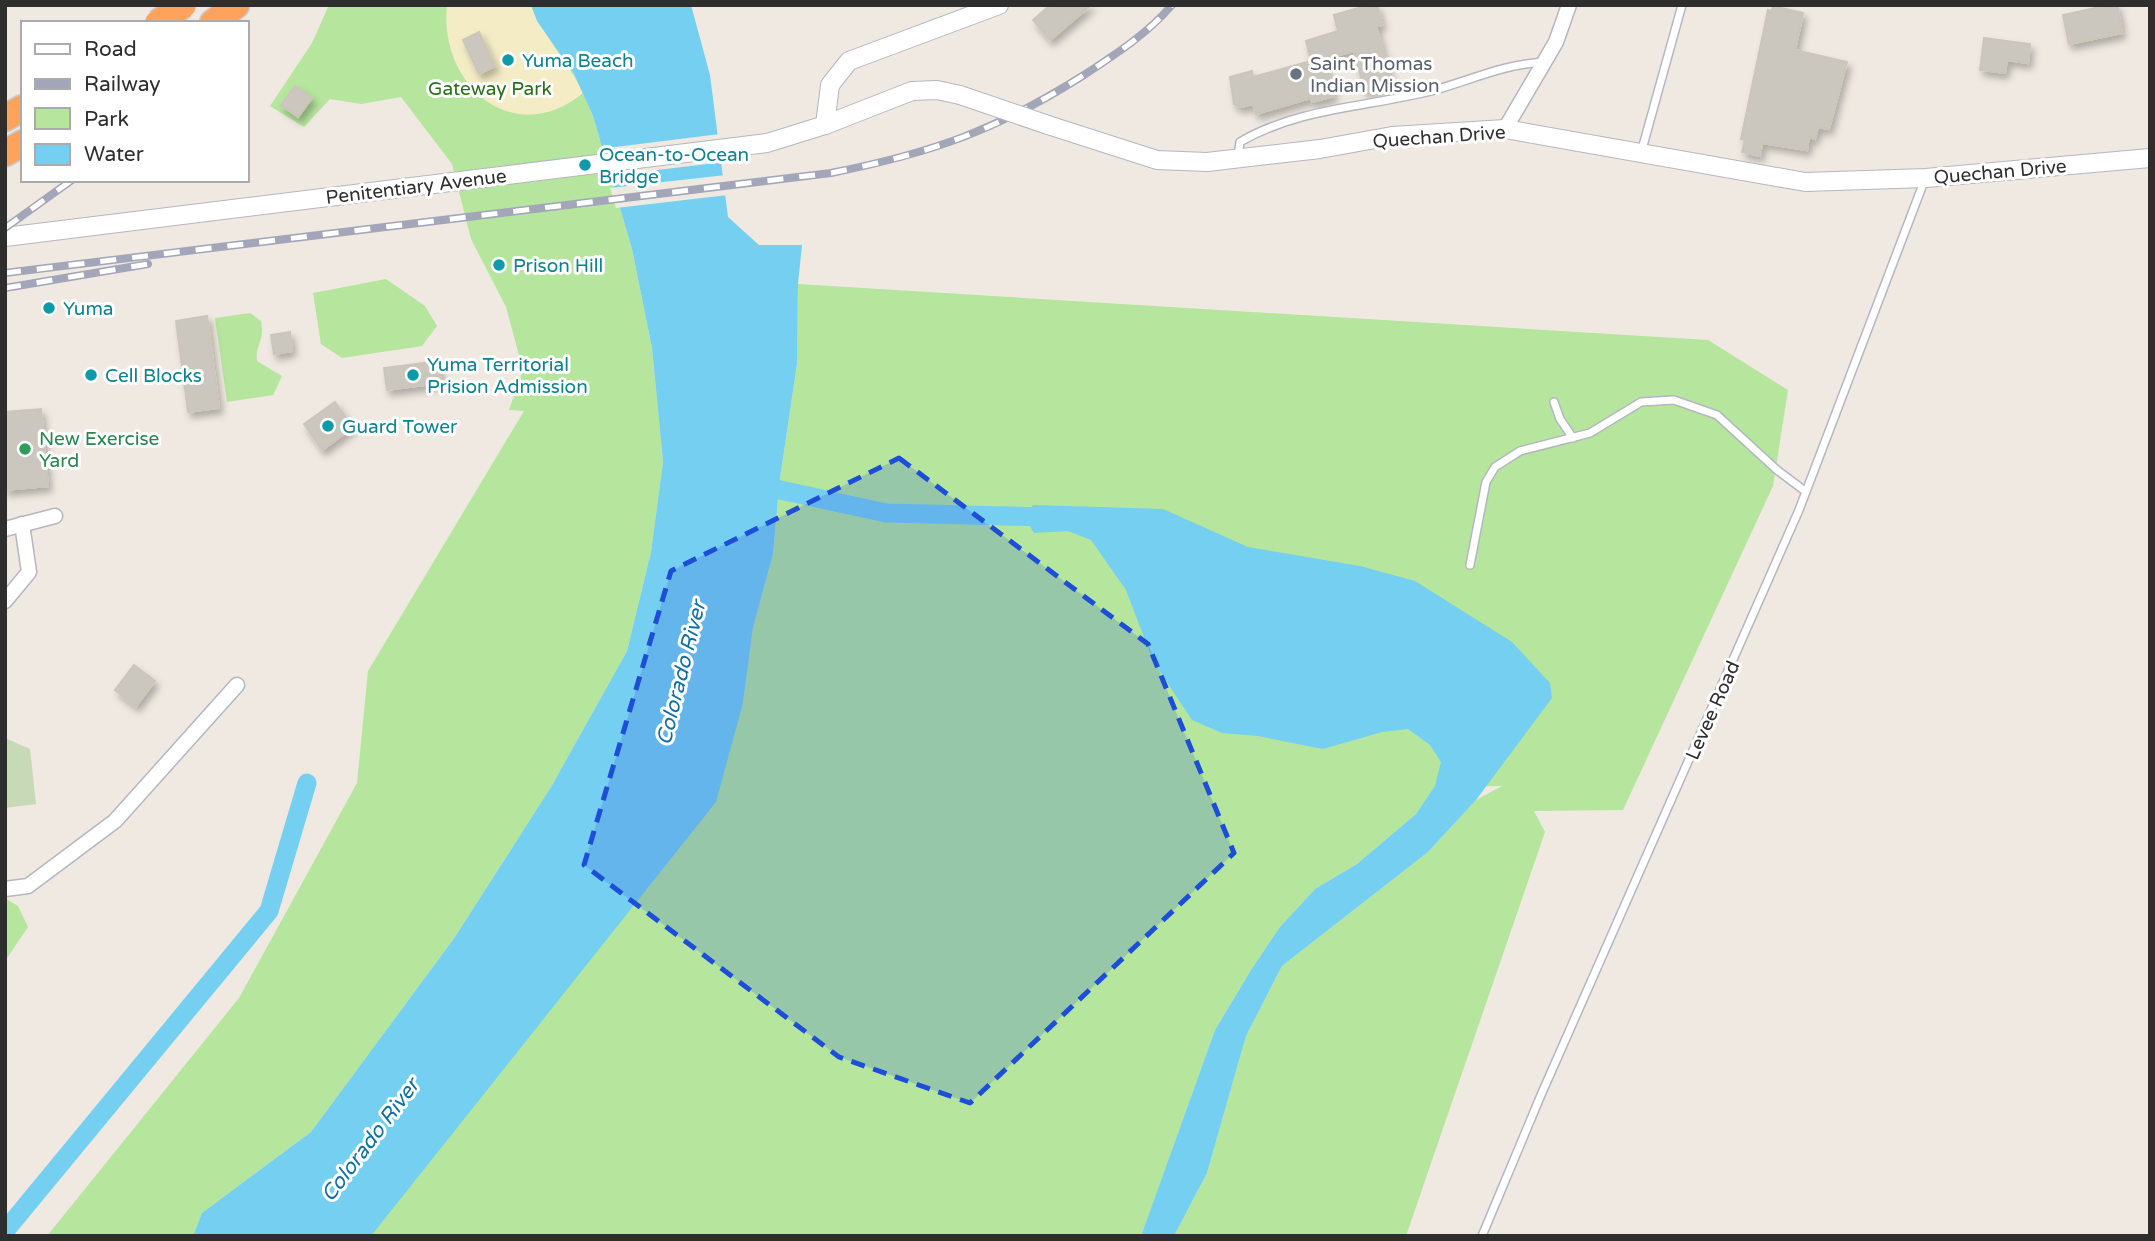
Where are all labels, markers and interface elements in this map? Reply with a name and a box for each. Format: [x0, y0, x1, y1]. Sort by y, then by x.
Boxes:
legend [21, 21, 248, 182]
text: Road [84, 37, 137, 62]
place label: Yuma Beach [522, 50, 634, 72]
marker: Yuma Beach [500, 52, 516, 68]
place label: Saint Thomas Indian Mission [1310, 53, 1440, 97]
marker: Saint Thomas Indian Mission [1288, 66, 1304, 82]
text: Railway [84, 72, 161, 97]
park label: Gateway Park [428, 78, 552, 100]
text: Park [84, 107, 129, 132]
street label: Quechan Drive [1372, 121, 1506, 153]
text: Water [84, 142, 144, 167]
place label: Ocean-to-Ocean Bridge [599, 144, 749, 188]
street label: Quechan Drive [1933, 155, 2067, 189]
marker: Ocean-to-Ocean Bridge [577, 157, 593, 173]
street label: Penitentiary Avenue [325, 165, 508, 209]
place label: Prison Hill [513, 255, 603, 277]
marker: Prison Hill [491, 257, 507, 273]
place label: Yuma [63, 298, 114, 320]
marker: Yuma [41, 300, 57, 316]
place label: Yuma Territorial Prision Admission [427, 354, 588, 398]
place label: Cell Blocks [105, 365, 202, 387]
marker: Cell Blocks [83, 367, 99, 383]
marker: Yuma Territorial Prision Admission [405, 367, 421, 383]
place label: Guard Tower [342, 416, 458, 438]
marker: Guard Tower [320, 418, 336, 434]
place label: New Exercise Yard [39, 428, 159, 472]
marker: New Exercise Yard [17, 441, 33, 457]
water label: Colorado River [652, 596, 712, 748]
street label: Levee Road [1681, 658, 1744, 763]
water label: Colorado River [316, 1072, 427, 1207]

